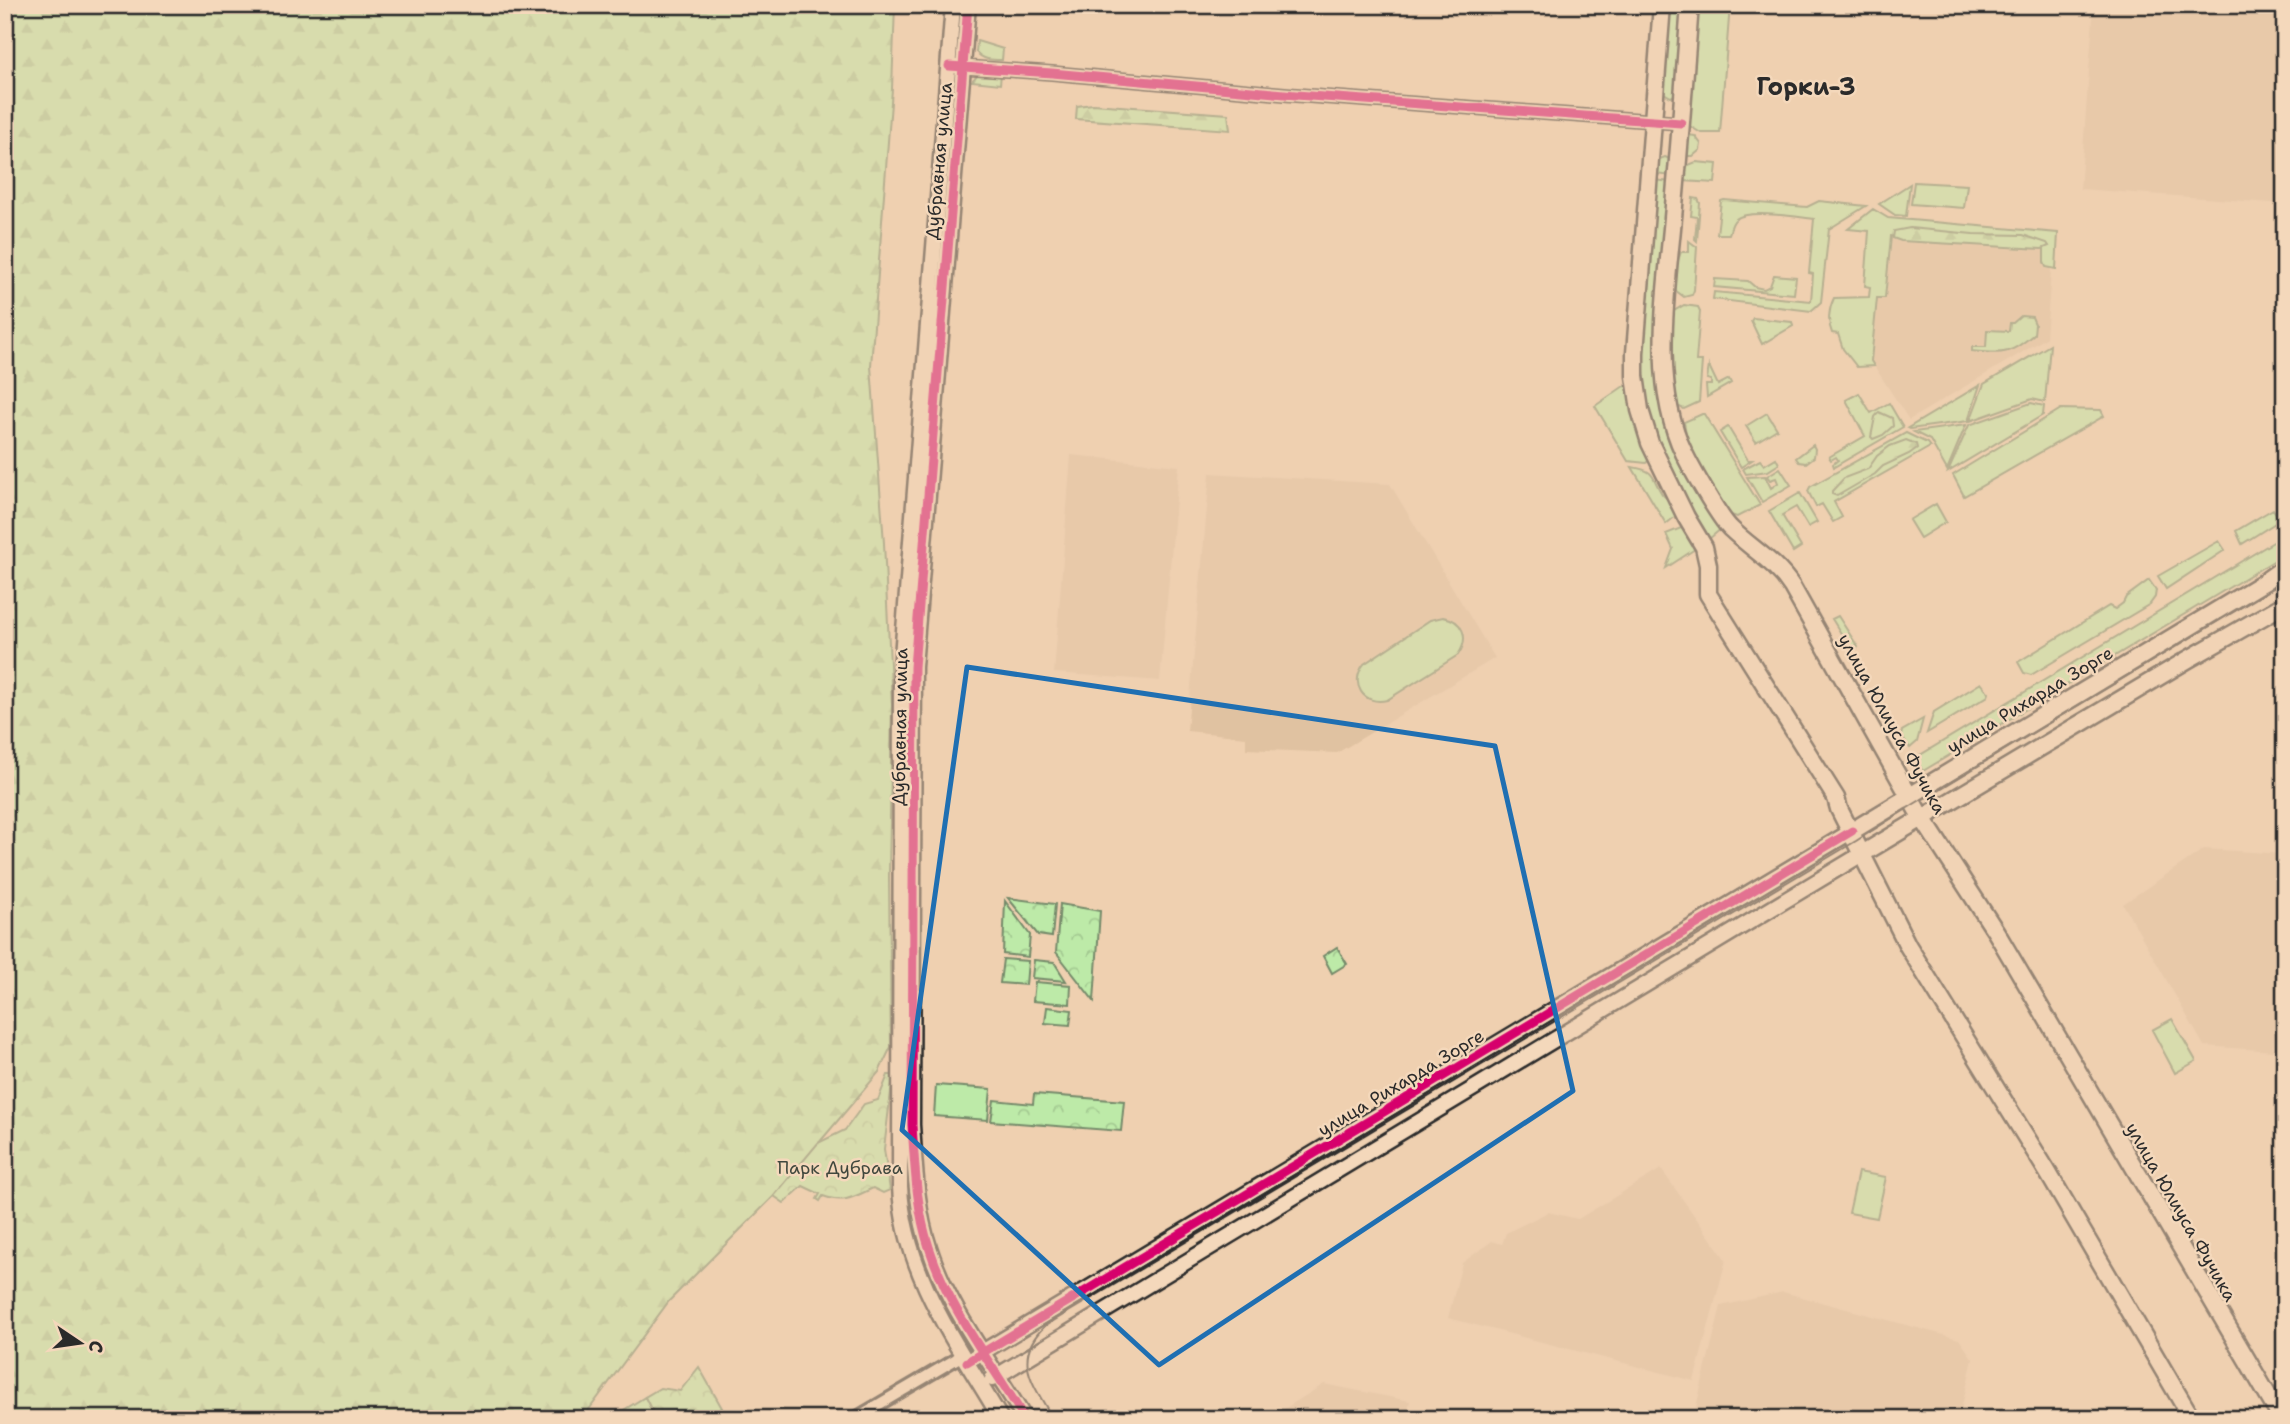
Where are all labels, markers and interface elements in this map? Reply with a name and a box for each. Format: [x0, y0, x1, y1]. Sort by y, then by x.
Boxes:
district label: Горки-3 [1756, 71, 1856, 103]
street label: Дубравная улица [920, 81, 958, 241]
street label: улица Юлиуса Фучика [1832, 629, 1952, 819]
street label: улица Рихарда Зорге [1942, 641, 2118, 759]
street label: Дубравная улица [887, 648, 913, 806]
street label: улица Рихарда Зорге [1313, 1024, 1489, 1142]
street label: улица Юлиуса Фучика [2120, 1118, 2242, 1306]
park label: Парк Дубрава [777, 1156, 903, 1180]
north arrow [46, 1308, 116, 1378]
text: С [83, 1338, 110, 1355]

